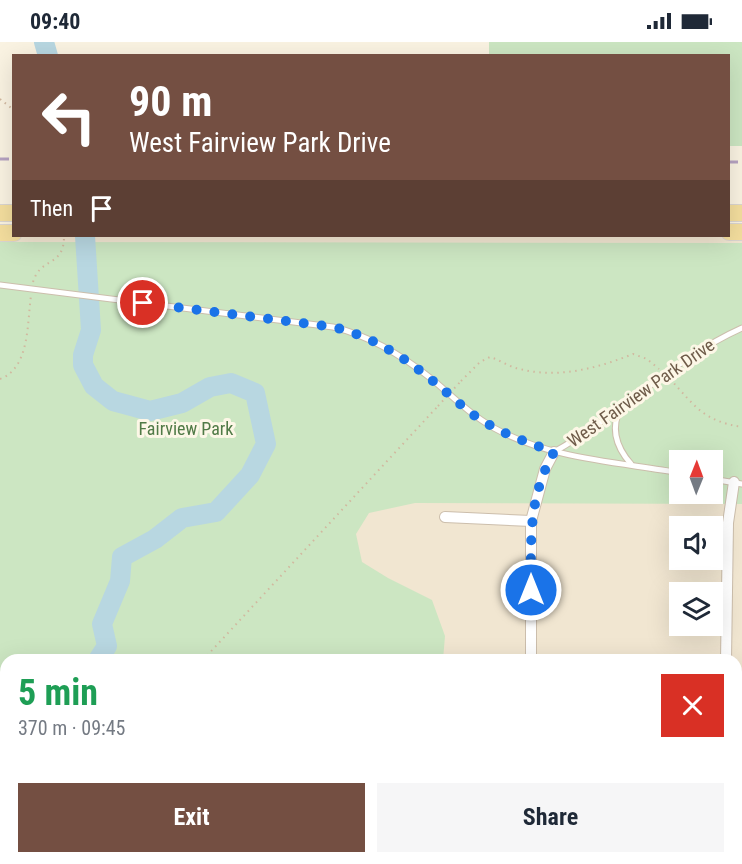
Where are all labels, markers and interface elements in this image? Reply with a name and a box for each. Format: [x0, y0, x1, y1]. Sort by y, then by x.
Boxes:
text: 09:40 [30, 9, 81, 34]
text: 90 m [129, 77, 212, 126]
icon: left [30, 78, 108, 156]
text: West Fairview Park Drive [129, 127, 391, 159]
icon: arrive [85, 192, 118, 225]
text: Then [30, 196, 73, 221]
pin [117, 277, 168, 328]
icon: arrive [126, 286, 159, 319]
street label: West Fairview Park Drive [563, 334, 718, 451]
park label: Fairview Park [139, 418, 233, 439]
north arrow [669, 450, 723, 504]
map controls [669, 450, 723, 636]
button: sound [669, 516, 723, 570]
position arrow [499, 558, 563, 622]
button: layers [669, 582, 723, 636]
text: 5 min [18, 672, 98, 714]
button: close [661, 674, 724, 737]
text: 370 m · 09:45 [18, 716, 125, 740]
button: Exit [18, 783, 365, 852]
button: Share [377, 783, 724, 852]

